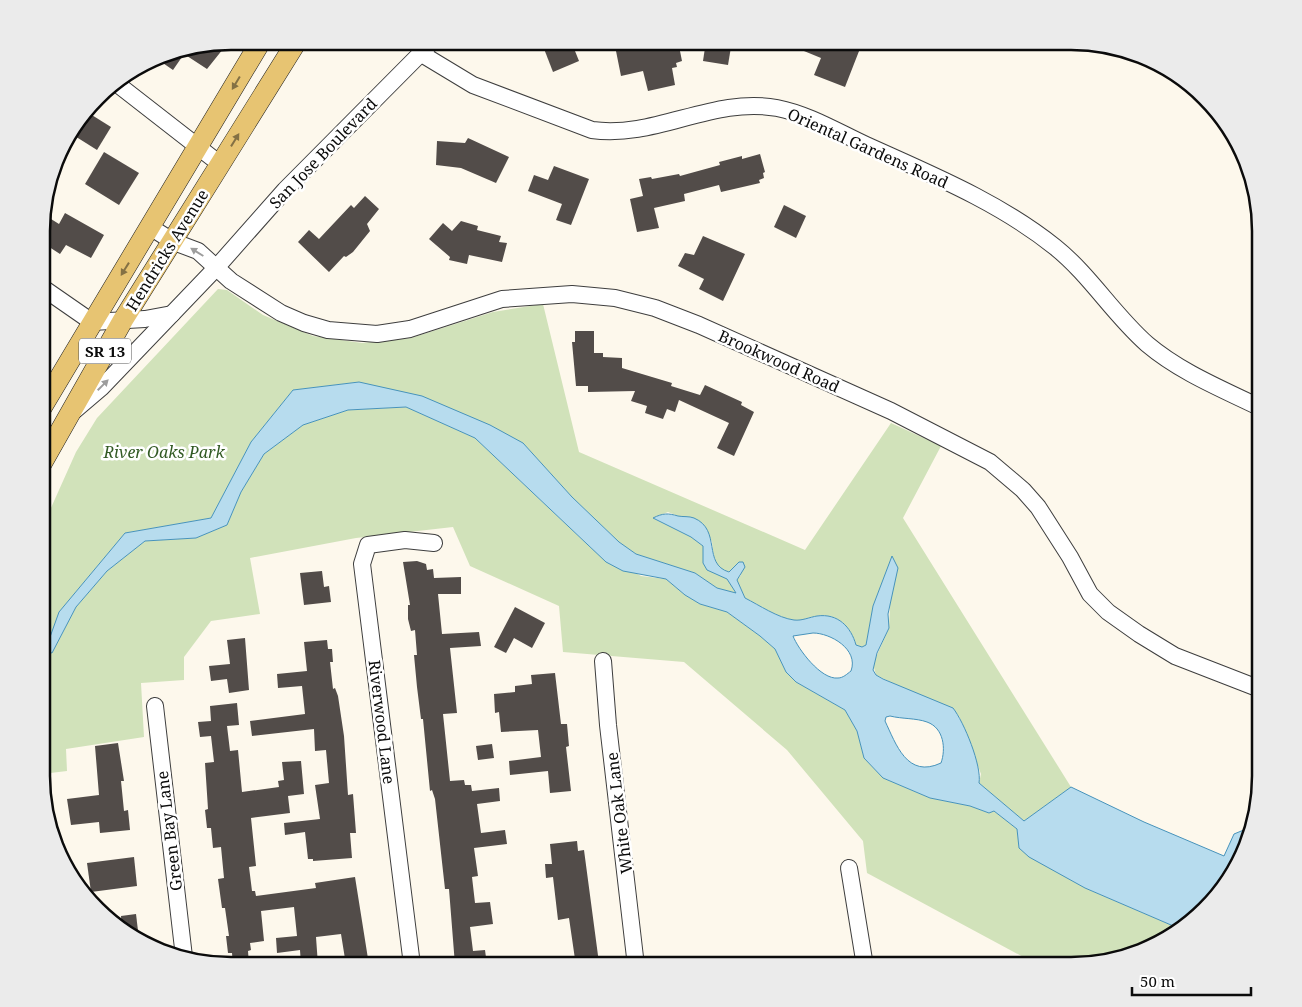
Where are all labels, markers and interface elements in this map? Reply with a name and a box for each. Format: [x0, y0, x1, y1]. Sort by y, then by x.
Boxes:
one-way arrow [232, 77, 241, 90]
street label: San Jose Boulevard [264, 93, 382, 213]
street label: Oriental Gardens Road [784, 103, 952, 193]
one-way arrow [231, 134, 240, 147]
street label: Hendricks Avenue [121, 185, 213, 315]
one-way arrow [190, 247, 204, 256]
one-way arrow [120, 262, 129, 275]
street label: Brookwood Road [715, 324, 843, 398]
road number: SR 13 [79, 338, 131, 364]
one-way arrow [97, 380, 109, 392]
park label: River Oaks Park [102, 441, 226, 463]
street label: Riverwood Lane [363, 659, 401, 785]
street label: White Oak Lane [601, 751, 637, 875]
street label: Green Bay Lane [151, 770, 187, 892]
scale bar [1132, 964, 1251, 996]
text: 50 m [1140, 971, 1175, 991]

